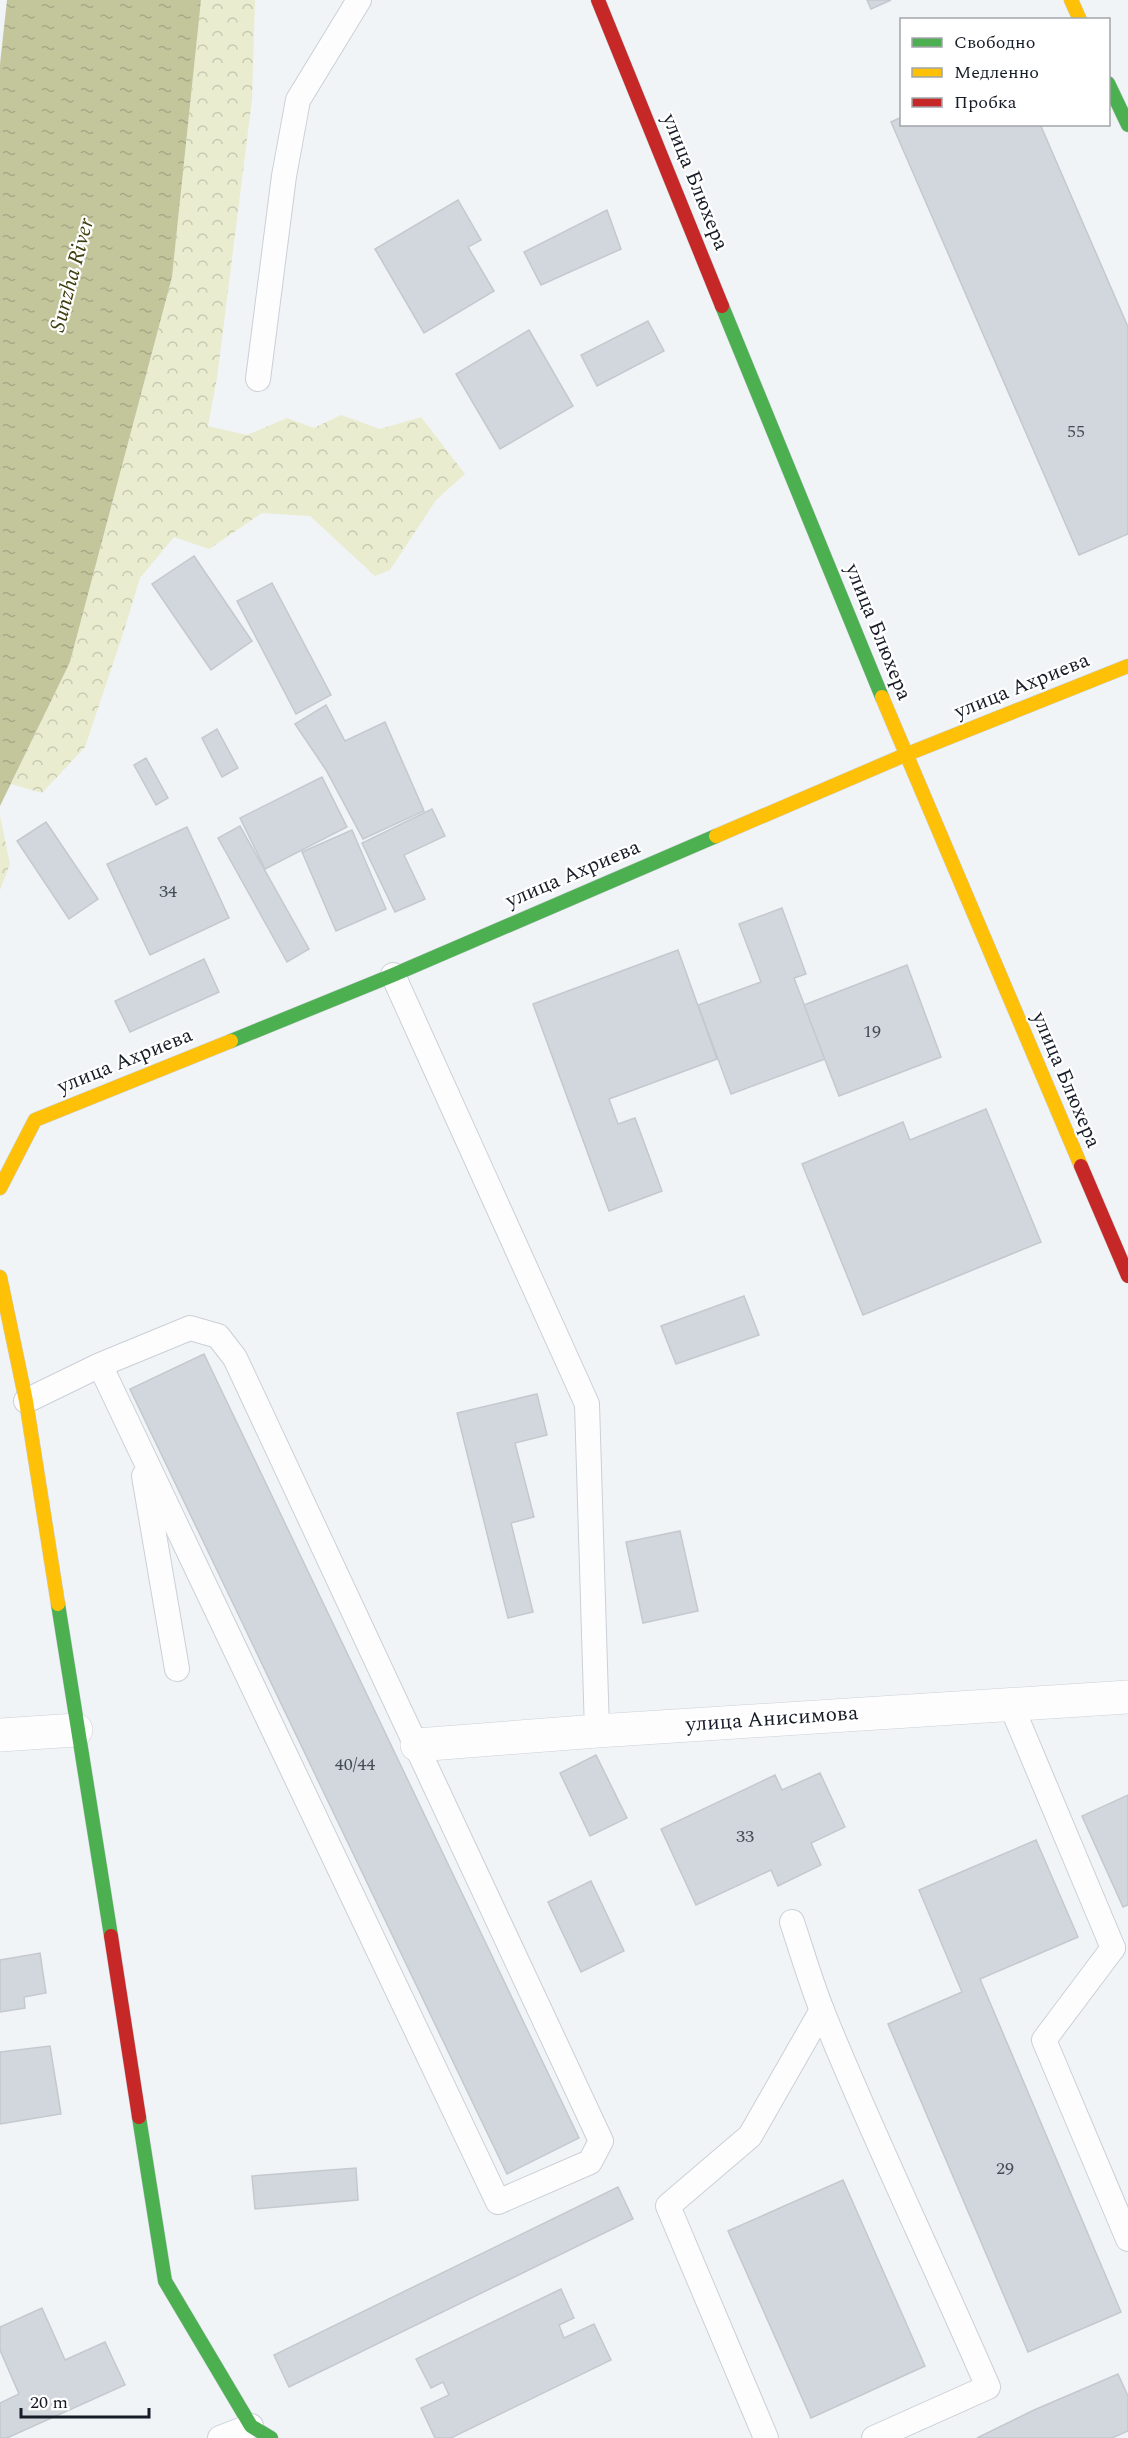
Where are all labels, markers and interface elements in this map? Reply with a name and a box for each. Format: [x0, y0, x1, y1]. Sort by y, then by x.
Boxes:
legend [900, 18, 1110, 126]
text: Свободно [954, 29, 1035, 56]
text: Медленно [954, 59, 1039, 86]
text: Пробка [954, 89, 1017, 116]
street label: улица Блюхера [653, 108, 737, 256]
water label: Sunzha River [41, 214, 103, 336]
house number: 55 [1067, 418, 1085, 445]
street label: улица Блюхера [836, 558, 920, 706]
street label: улица Ахриева [948, 644, 1095, 728]
street label: улица Ахриева [500, 831, 646, 917]
house number: 34 [159, 878, 177, 905]
street label: улица Блюхера [1023, 1006, 1109, 1154]
house number: 19 [863, 1018, 881, 1045]
street label: улица Ахриева [51, 1019, 198, 1103]
street label: улица Анисимова [684, 1697, 860, 1741]
house number: 40/44 [335, 1751, 375, 1778]
house number: 33 [736, 1823, 754, 1850]
house number: 29 [996, 2155, 1014, 2182]
scale bar [21, 2381, 148, 2419]
text: 20 m [30, 2389, 68, 2416]

